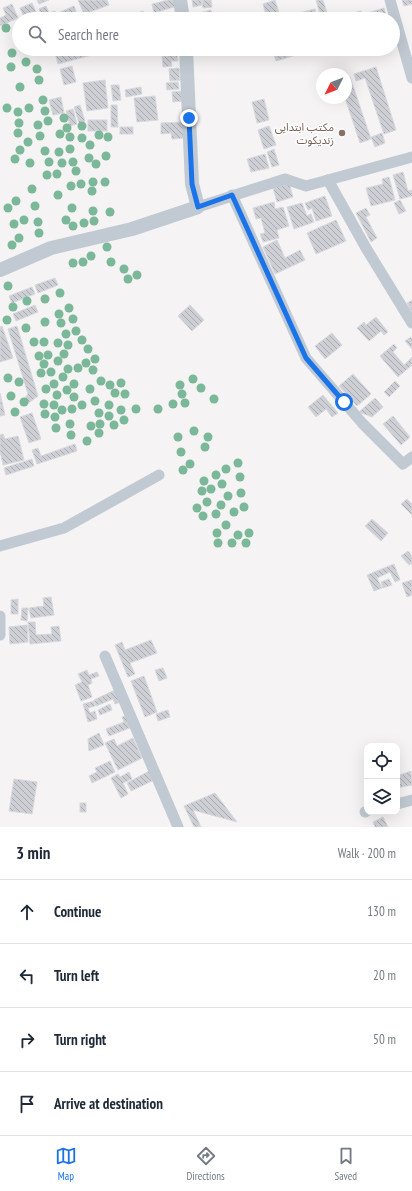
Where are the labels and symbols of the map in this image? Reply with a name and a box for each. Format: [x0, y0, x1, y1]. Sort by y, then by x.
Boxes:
north arrow [316, 68, 352, 104]
route end [180, 109, 198, 127]
place label: مکتب ابتدایی زندیکوت [275, 120, 334, 147]
marker: مکتب ابتدایی زندیکوت [337, 128, 347, 138]
route start [335, 393, 353, 411]

